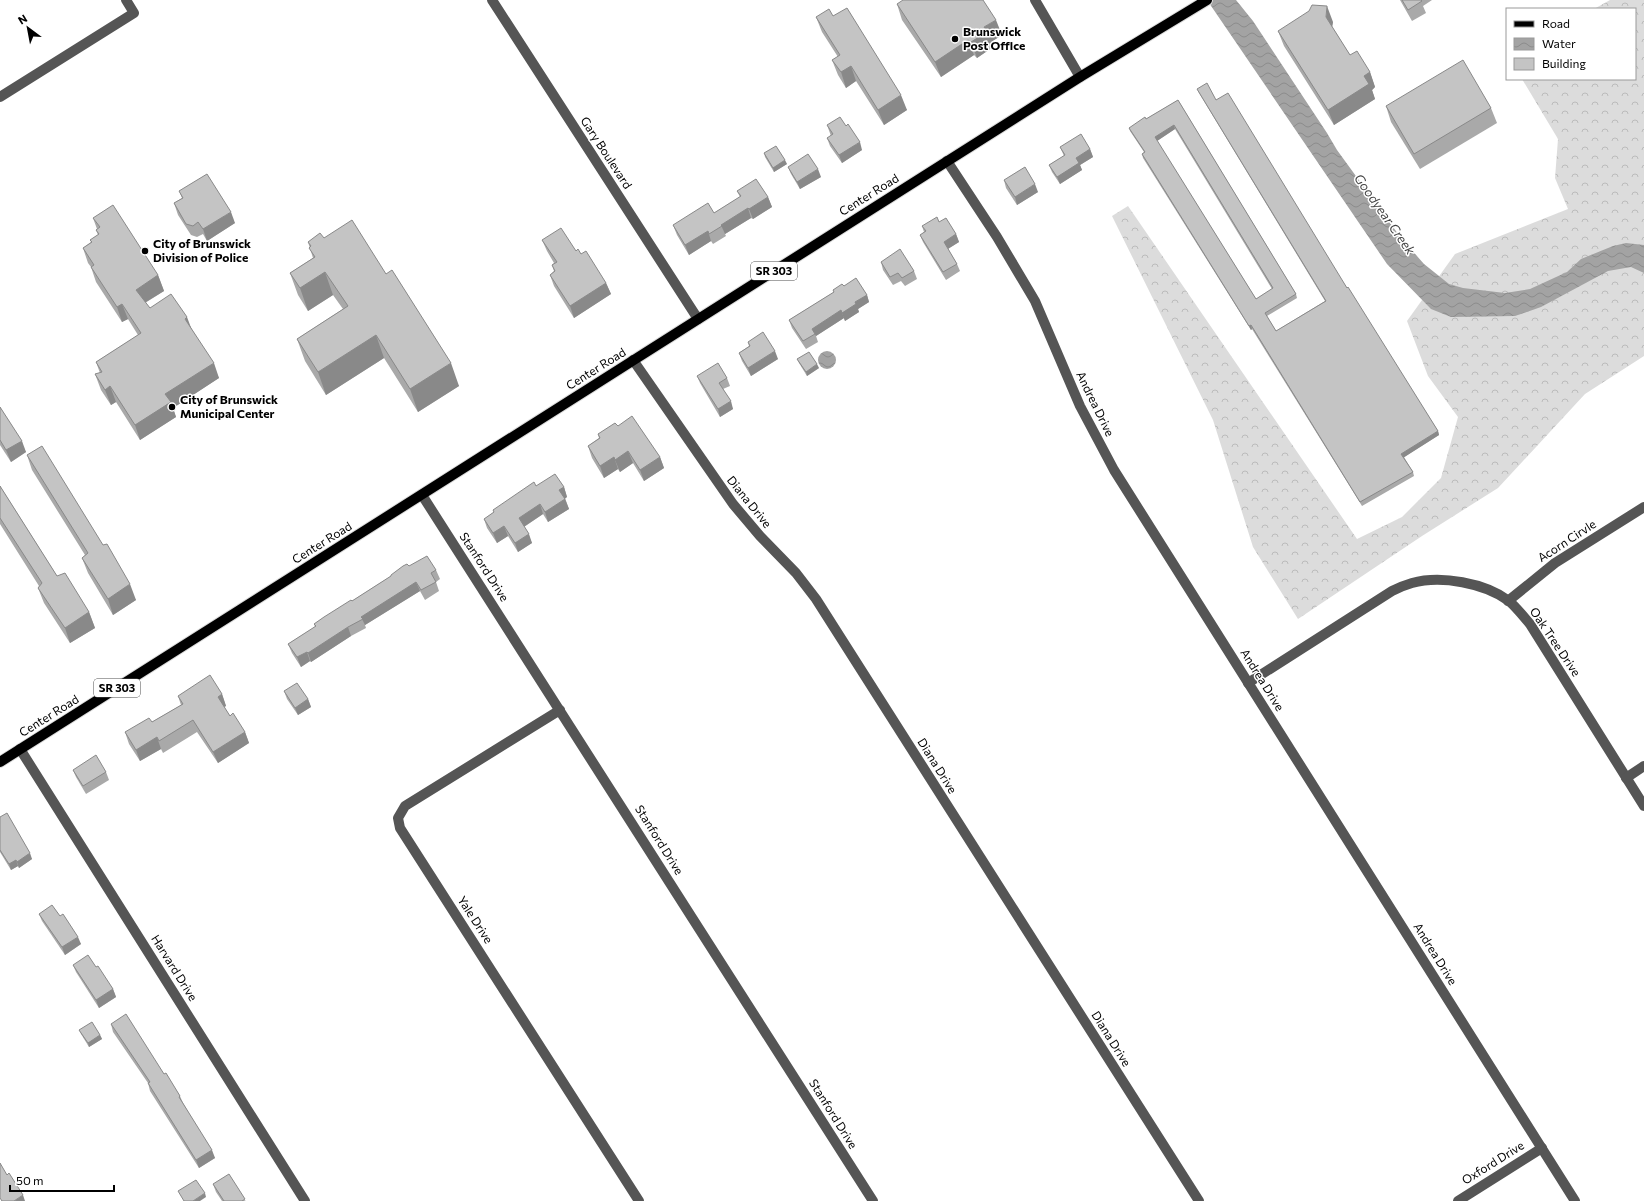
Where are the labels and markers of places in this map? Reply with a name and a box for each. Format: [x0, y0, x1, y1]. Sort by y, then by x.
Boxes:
place label: Brunswick Post Office [963, 24, 1025, 52]
marker: Brunswick Post Office [950, 34, 960, 44]
place label: City of Brunswick Division of Police [153, 236, 251, 264]
marker: City of Brunswick Division of Police [140, 246, 150, 256]
place label: City of Brunswick Municipal Center [180, 392, 278, 420]
marker: City of Brunswick Municipal Center [167, 402, 177, 412]

